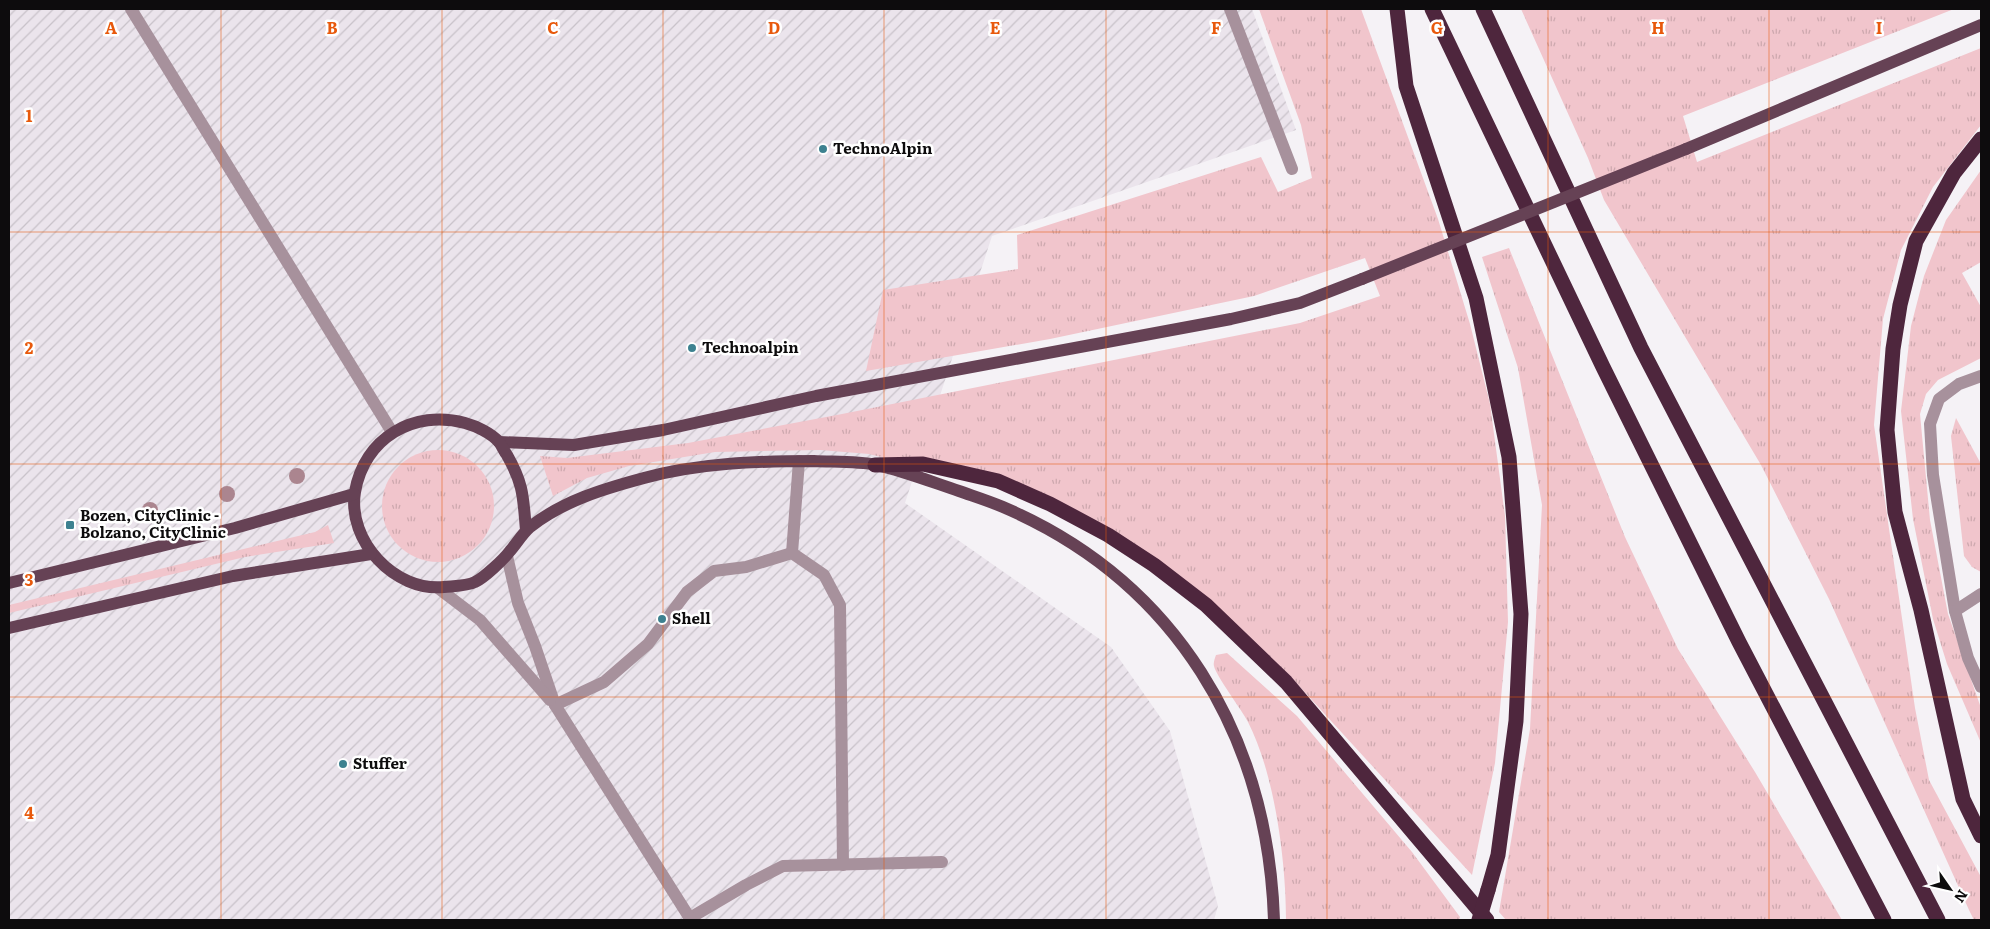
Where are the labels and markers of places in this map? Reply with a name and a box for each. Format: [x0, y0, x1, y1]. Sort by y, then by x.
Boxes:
place label: TechnoAlpin [833, 136, 933, 159]
marker: TechnoAlpin [817, 143, 829, 155]
place label: Technoalpin [702, 335, 799, 358]
marker: Technoalpin [686, 342, 698, 354]
place label: Bozen, CityClinic - Bolzano, CityClinic [80, 503, 226, 543]
marker: Bozen, CityClinic - Bolzano, CityClinic [64, 519, 76, 531]
place label: Shell [672, 606, 711, 629]
marker: Shell [656, 613, 668, 625]
place label: Stuffer [353, 751, 407, 774]
marker: Stuffer [337, 758, 349, 770]

